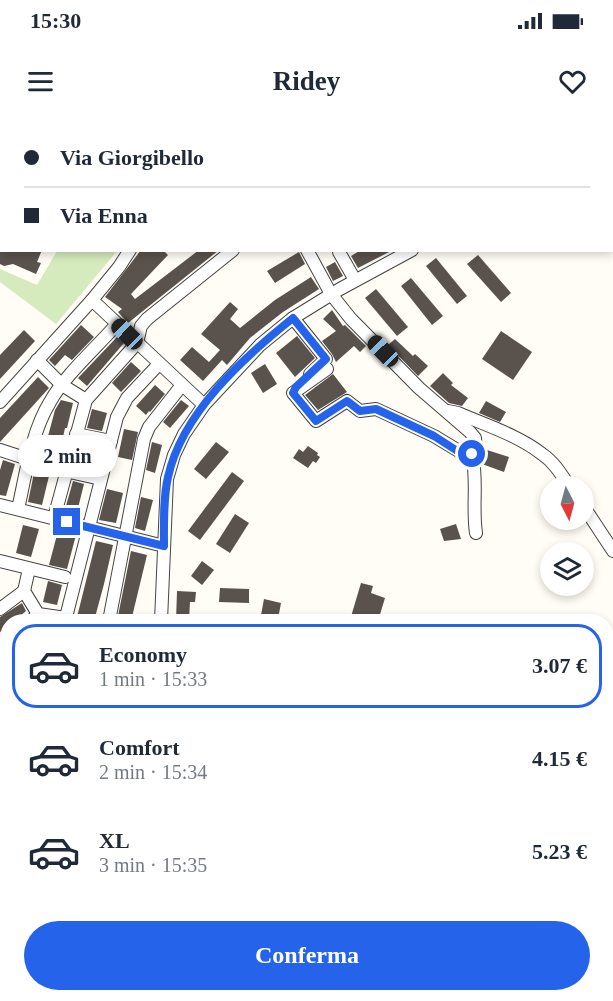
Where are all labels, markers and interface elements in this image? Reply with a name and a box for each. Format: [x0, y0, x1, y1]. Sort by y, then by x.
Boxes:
text: 15:30 [30, 8, 81, 33]
icon: menu [24, 65, 57, 98]
icon: heart [556, 65, 589, 98]
text: Ridey [273, 66, 340, 96]
text: Via Giorgibello [60, 145, 204, 170]
text: Via Enna [60, 203, 148, 228]
car [108, 315, 146, 353]
car [364, 332, 402, 370]
callout: 2 min [17, 435, 116, 477]
route start [458, 440, 485, 467]
text: 2 min [43, 445, 92, 467]
north arrow [540, 476, 594, 530]
map controls [540, 476, 594, 596]
route end [53, 508, 80, 535]
button: layers [540, 542, 594, 596]
icon: car [27, 639, 81, 693]
text: Economy [99, 642, 187, 667]
text: 3.07 € [532, 653, 587, 678]
text: 1 min · 15:33 [99, 668, 207, 690]
icon: car [27, 732, 81, 786]
text: Comfort [99, 735, 180, 760]
text: 4.15 € [532, 746, 587, 771]
text: 2 min · 15:34 [99, 761, 207, 783]
icon: car [27, 825, 81, 879]
text: XL [99, 828, 130, 853]
text: 5.23 € [532, 839, 587, 864]
text: 3 min · 15:35 [99, 854, 207, 876]
button: Conferma [24, 921, 590, 990]

